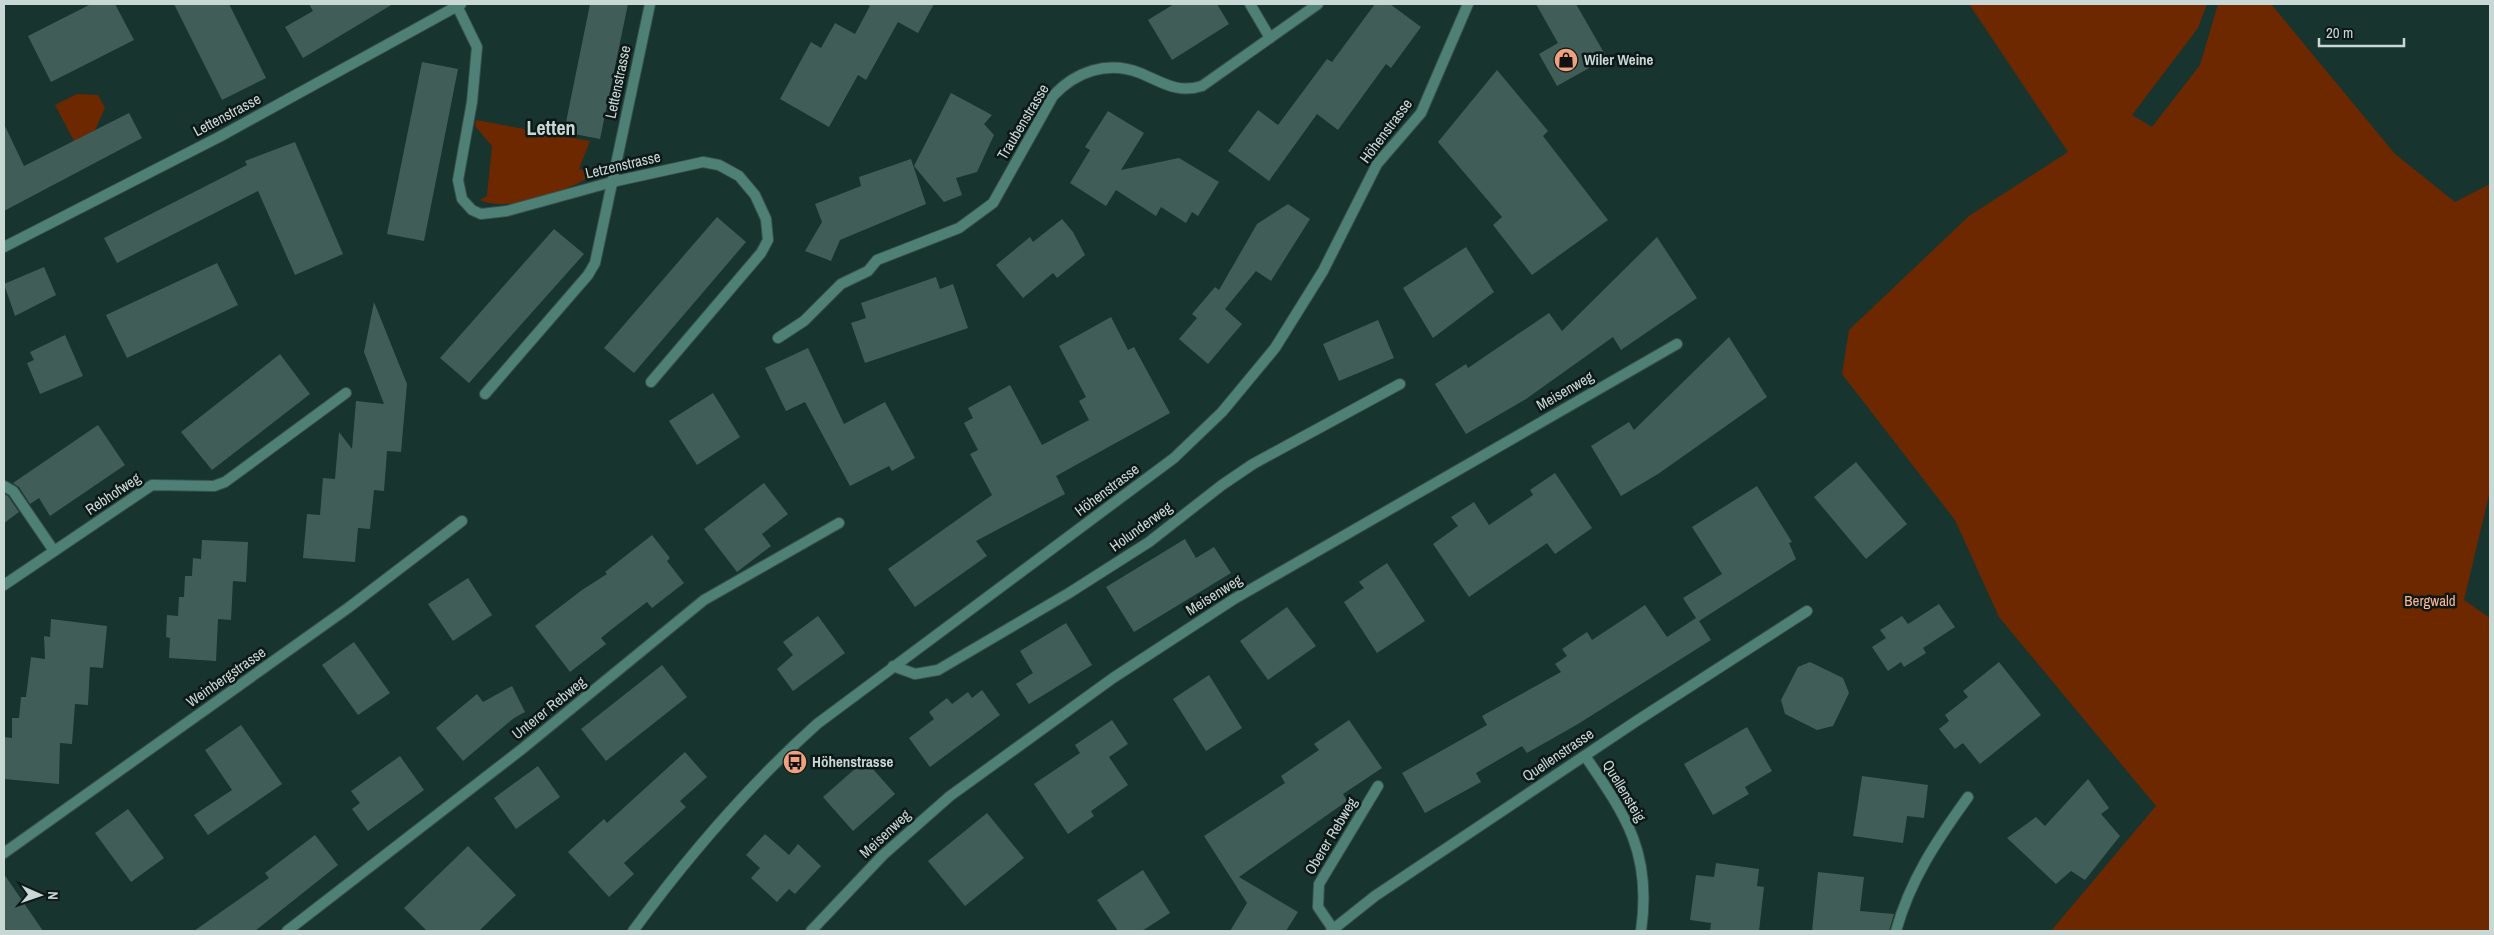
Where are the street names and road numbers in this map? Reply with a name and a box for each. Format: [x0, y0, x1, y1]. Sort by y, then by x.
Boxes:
street label: Lettenstrasse [600, 43, 635, 120]
street label: Traubenstrasse [992, 80, 1054, 164]
street label: Lettenstrasse [189, 88, 264, 141]
street label: Höhenstrasse [1354, 94, 1417, 167]
street label: Letzenstrasse [583, 146, 663, 183]
street label: Meisenweg [1532, 366, 1597, 415]
street label: Höhenstrasse [1070, 458, 1143, 521]
street label: Rebhofweg [81, 467, 145, 520]
street label: Holunderweg [1105, 497, 1176, 556]
street label: Meisenweg [1181, 569, 1246, 620]
street label: Weinbergstrasse [182, 641, 270, 712]
street label: Unterer Rebweg [507, 671, 590, 744]
street label: Quellenstrasse [1518, 723, 1598, 786]
street label: Quellensteig [1598, 756, 1651, 826]
street label: Oberer Rebweg [1299, 793, 1362, 878]
street label: Meisenweg [854, 804, 915, 863]

